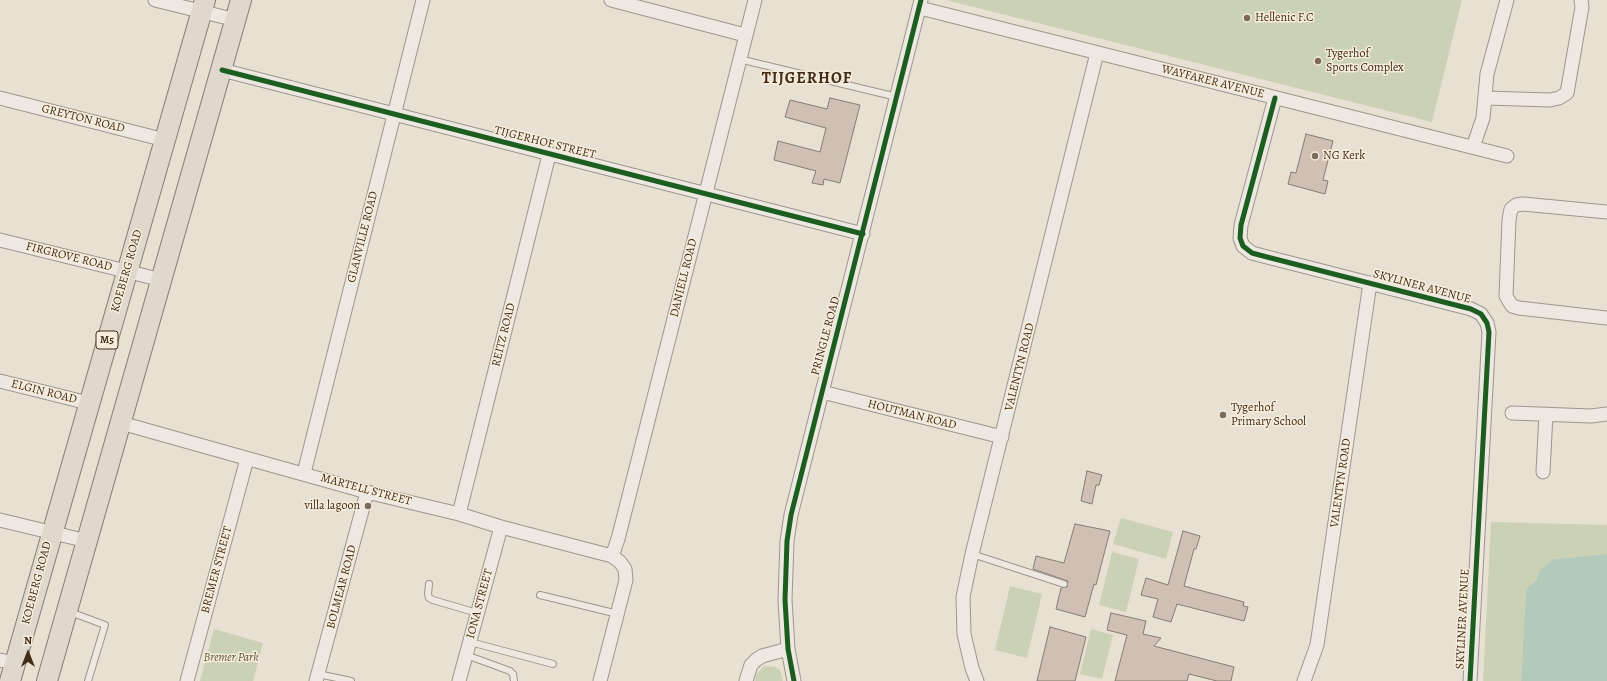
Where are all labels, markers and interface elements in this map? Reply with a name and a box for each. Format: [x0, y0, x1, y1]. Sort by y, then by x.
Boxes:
place label: Hellenic F.C [1255, 11, 1313, 25]
marker: Hellenic F.C [1242, 13, 1252, 23]
place label: Tygerhof Sports Complex [1326, 47, 1404, 75]
marker: Tygerhof Sports Complex [1313, 56, 1323, 66]
street label: WAYFARER AVENUE [1160, 62, 1266, 102]
district label: TIJGERHOF [762, 69, 852, 89]
street label: GREYTON ROAD [40, 102, 126, 136]
street label: TIJGERHOF STREET [493, 123, 597, 163]
place label: NG Kerk [1323, 149, 1365, 163]
marker: NG Kerk [1310, 151, 1320, 161]
street label: GLANVILLE ROAD [345, 190, 381, 284]
street label: KOEBERG ROAD [108, 228, 146, 314]
street label: DANIELL ROAD [667, 237, 701, 319]
street label: FIRGROVE ROAD [24, 239, 114, 275]
street label: SKYLINER AVENUE [1371, 267, 1473, 307]
street label: PRINGLE ROAD [809, 295, 843, 377]
street label: REITZ ROAD [489, 302, 519, 368]
street label: VALENTYN ROAD [1002, 322, 1038, 412]
road number: M5 [96, 331, 118, 349]
street label: ELGIN ROAD [10, 377, 78, 407]
street label: HOUTMAN ROAD [866, 397, 958, 433]
place label: Tygerhof Primary School [1231, 401, 1306, 429]
marker: Tygerhof Primary School [1218, 410, 1228, 420]
street label: VALENTYN ROAD [1328, 437, 1354, 529]
street label: MARTELL STREET [319, 471, 413, 509]
place label: villa lagoon [304, 499, 360, 513]
marker: villa lagoon [363, 501, 373, 511]
street label: BREMER STREET [198, 525, 236, 615]
street label: KOEBERG ROAD [19, 540, 55, 626]
street label: BOLMEAR ROAD [324, 543, 360, 631]
street label: IONA STREET [464, 568, 496, 640]
street label: SKYLINER AVENUE [1453, 568, 1473, 670]
north arrow [8, 633, 48, 673]
text: N [24, 633, 32, 648]
park label: Bremer Park [203, 651, 259, 665]

